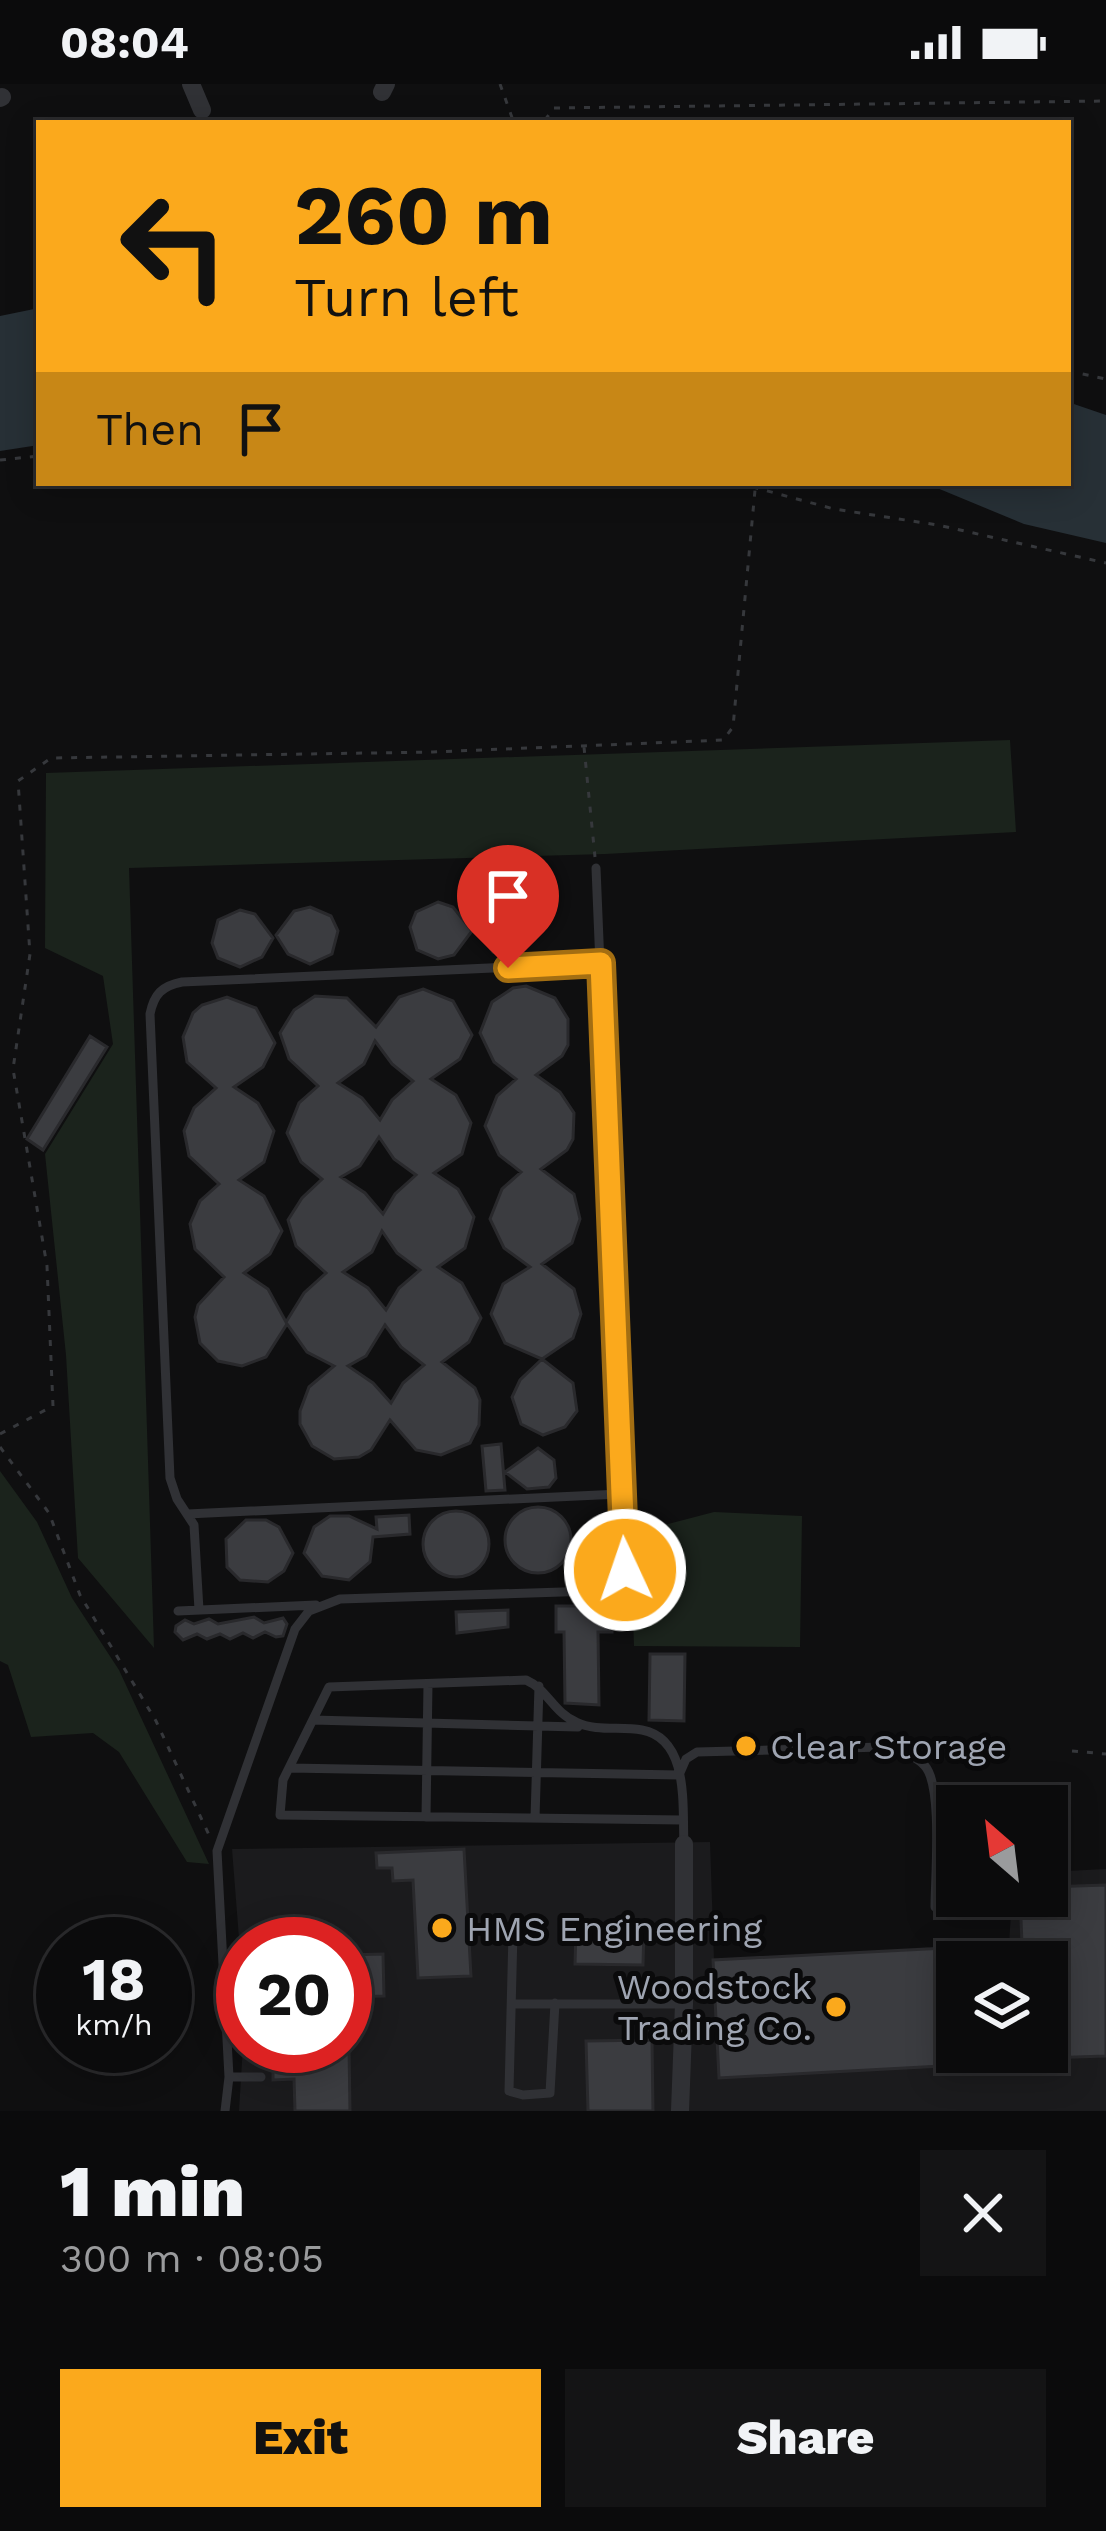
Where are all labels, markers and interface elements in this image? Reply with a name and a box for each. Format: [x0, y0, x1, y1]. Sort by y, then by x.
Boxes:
text: 08:04 [60, 16, 189, 69]
text: 260 m [294, 166, 553, 264]
icon: left [96, 168, 252, 324]
text: Turn left [294, 266, 519, 329]
icon: arrive [228, 396, 294, 462]
text: Then [96, 403, 204, 456]
pin [457, 845, 559, 968]
icon: arrive [475, 863, 541, 929]
position arrow [562, 1507, 688, 1633]
place label: Clear Storage [770, 1726, 1007, 1768]
marker: Clear Storage [733, 1733, 759, 1759]
north arrow [936, 1785, 1068, 1917]
map controls [936, 1785, 1068, 2073]
place label: HMS Engineering [466, 1908, 763, 1950]
marker: HMS Engineering [429, 1915, 455, 1941]
speed limit sign: 20 [216, 1917, 372, 2073]
button: layers [936, 1941, 1068, 2073]
text: 18 [82, 1944, 146, 2015]
place label: Woodstock Trading Co. [617, 1966, 812, 2049]
marker: Woodstock Trading Co. [823, 1994, 849, 2020]
text: km/h [75, 2007, 153, 2042]
text: 1 min [60, 2149, 245, 2233]
button: close [920, 2150, 1046, 2276]
text: 300 m · 08:05 [60, 2236, 324, 2281]
button: Exit [60, 2369, 541, 2507]
button: Share [565, 2369, 1046, 2507]

